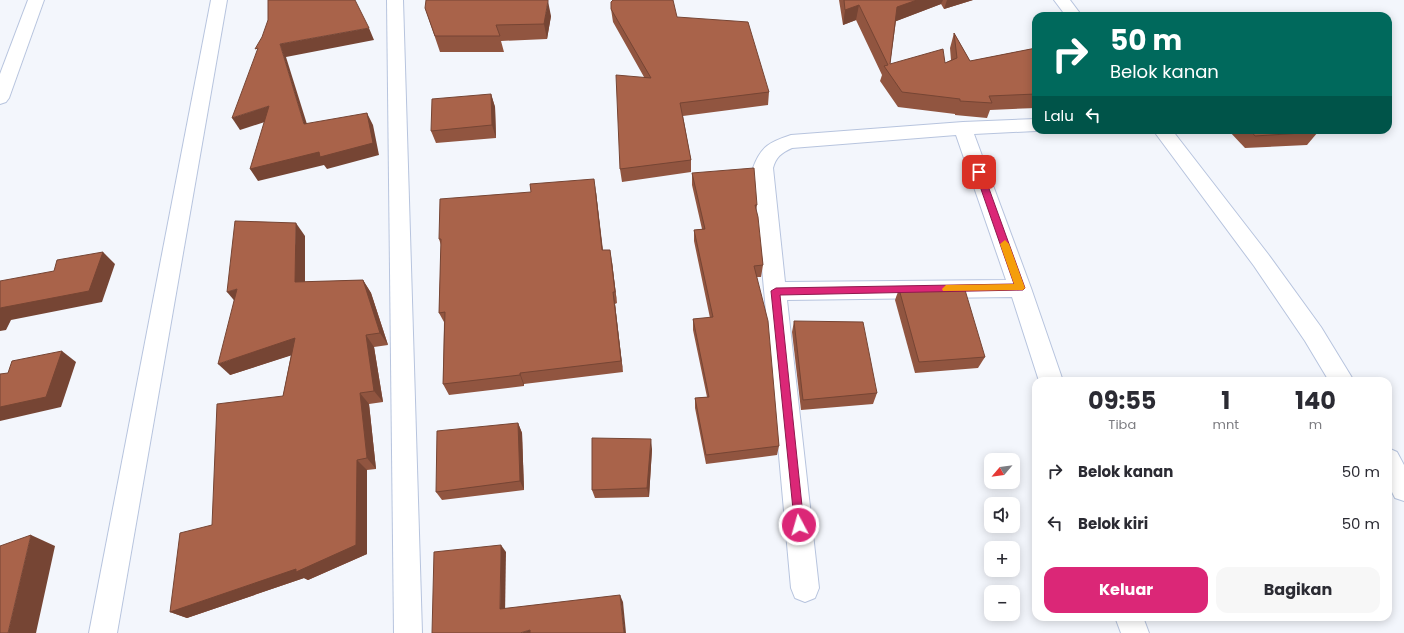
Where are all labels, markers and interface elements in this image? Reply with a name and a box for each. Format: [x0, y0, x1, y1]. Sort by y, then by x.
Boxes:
text: 50 m [1110, 21, 1182, 60]
icon: right [1044, 28, 1096, 80]
text: Belok kanan [1110, 59, 1219, 84]
icon: left [1082, 104, 1104, 126]
text: Lalu [1044, 105, 1074, 126]
pin [962, 155, 996, 189]
icon: arrive [968, 161, 990, 183]
text: 09:55 [1088, 384, 1156, 417]
text: 1 [1221, 384, 1230, 417]
text: 140 [1295, 384, 1336, 417]
text: Tiba [1108, 415, 1136, 434]
text: mnt [1213, 415, 1239, 434]
text: m [1309, 415, 1322, 434]
north arrow [984, 453, 1020, 489]
map controls [984, 453, 1020, 621]
icon: right [1044, 460, 1066, 482]
text: Belok kanan [1078, 461, 1173, 482]
text: 50 m [1342, 461, 1380, 482]
button: sound [984, 497, 1020, 533]
position arrow [778, 504, 820, 546]
icon: left [1044, 512, 1066, 534]
text: Belok kiri [1078, 513, 1148, 534]
text: 50 m [1342, 513, 1380, 534]
button: + [984, 541, 1020, 577]
button: Keluar [1044, 567, 1208, 613]
button: Bagikan [1216, 567, 1380, 613]
button: − [984, 585, 1020, 621]

